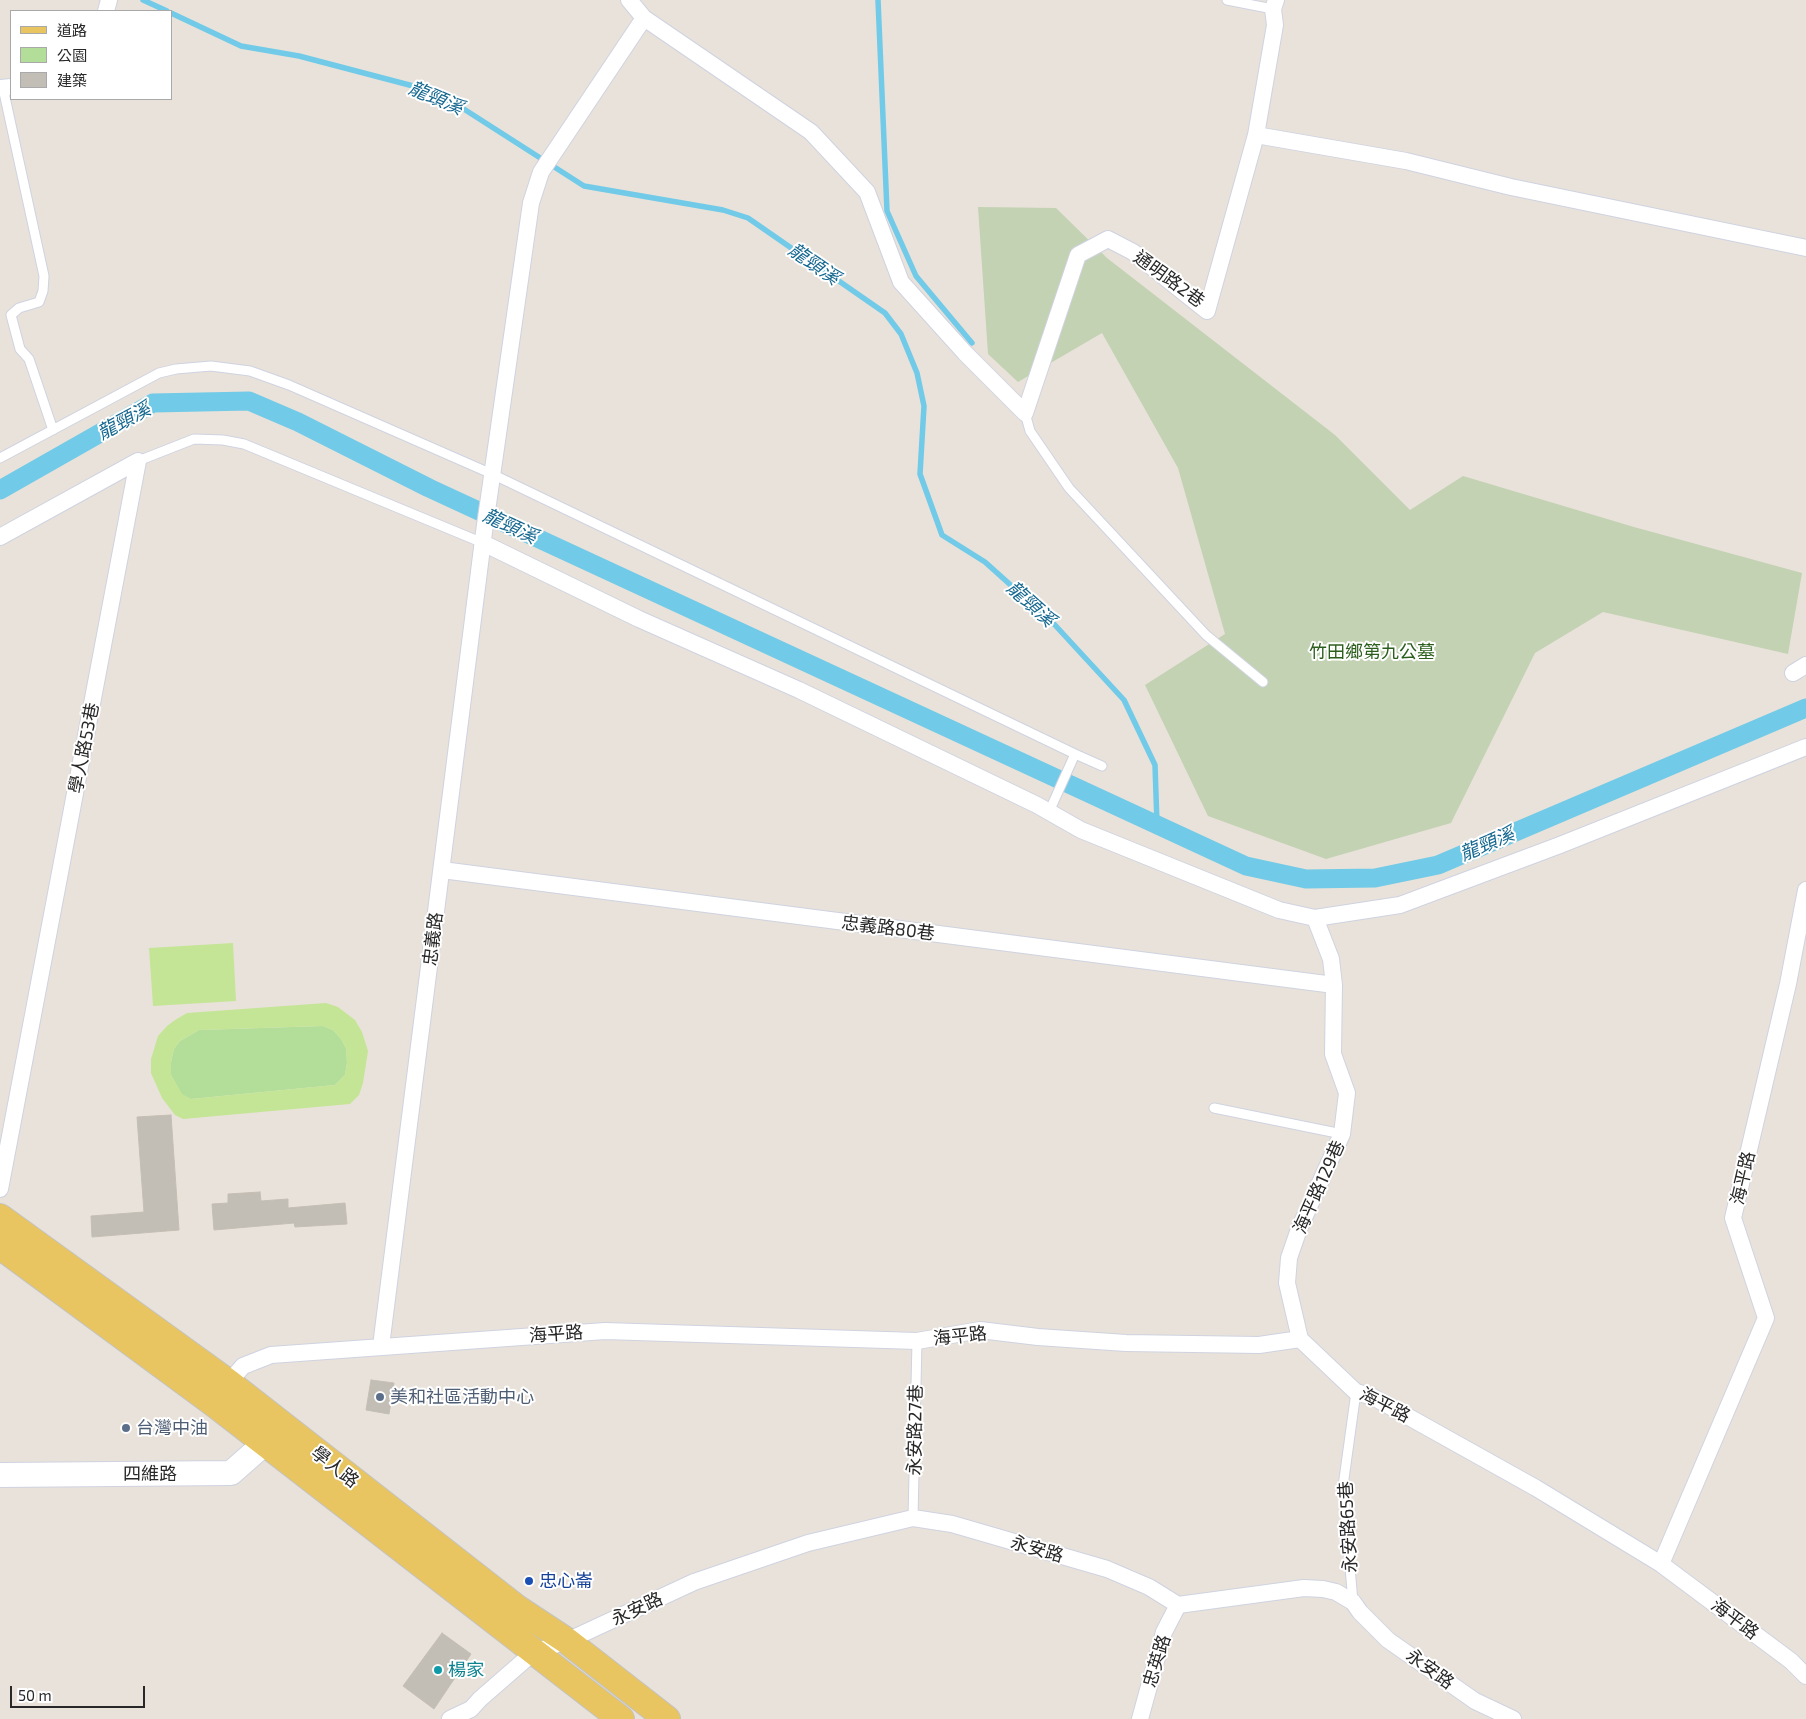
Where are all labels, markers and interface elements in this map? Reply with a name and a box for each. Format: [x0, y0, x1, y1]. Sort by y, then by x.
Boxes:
legend [10, 10, 172, 100]
text: 道路 [57, 21, 87, 39]
text: 公園 [57, 46, 87, 64]
text: 建築 [57, 71, 87, 89]
water label: 龍頸溪 [405, 76, 467, 120]
water label: 龍頸溪 [784, 238, 844, 290]
street label: 通明路2巷 [1129, 246, 1209, 312]
water label: 龍頸溪 [93, 398, 155, 444]
water label: 龍頸溪 [479, 504, 541, 548]
water label: 龍頸溪 [1002, 576, 1060, 632]
park label: 竹田鄉第九公墓 [1309, 641, 1435, 663]
street label: 學人路53巷 [65, 701, 103, 795]
water label: 龍頸溪 [1456, 822, 1518, 866]
street label: 忠義路 [419, 911, 447, 967]
street label: 忠義路80巷 [840, 912, 936, 944]
street label: 海平路129巷 [1289, 1137, 1349, 1237]
street label: 海平路 [1726, 1149, 1760, 1207]
street label: 海平路 [528, 1321, 584, 1347]
street label: 海平路 [932, 1322, 988, 1350]
street label: 海平路 [1356, 1383, 1414, 1427]
street label: 永安路27巷 [903, 1384, 927, 1476]
place label: 美和社區活動中心 [390, 1386, 534, 1408]
marker: 美和社區活動中心 [374, 1391, 386, 1403]
place label: 台灣中油 [136, 1417, 208, 1439]
marker: 台灣中油 [120, 1422, 132, 1434]
street label: 學人路 [307, 1442, 363, 1492]
street label: 四維路 [123, 1463, 177, 1485]
street label: 永安路65巷 [1335, 1481, 1361, 1573]
street label: 永安路 [1008, 1531, 1066, 1567]
place label: 忠心崙 [539, 1570, 593, 1592]
marker: 忠心崙 [523, 1575, 535, 1587]
street label: 永安路 [608, 1588, 666, 1630]
street label: 海平路 [1707, 1594, 1763, 1644]
street label: 忠英路 [1139, 1632, 1175, 1690]
street label: 永安路 [1402, 1644, 1458, 1694]
place label: 楊家 [448, 1659, 484, 1681]
marker: 楊家 [432, 1664, 444, 1676]
scale bar [12, 1676, 148, 1708]
text: 50 m [18, 1686, 52, 1704]

